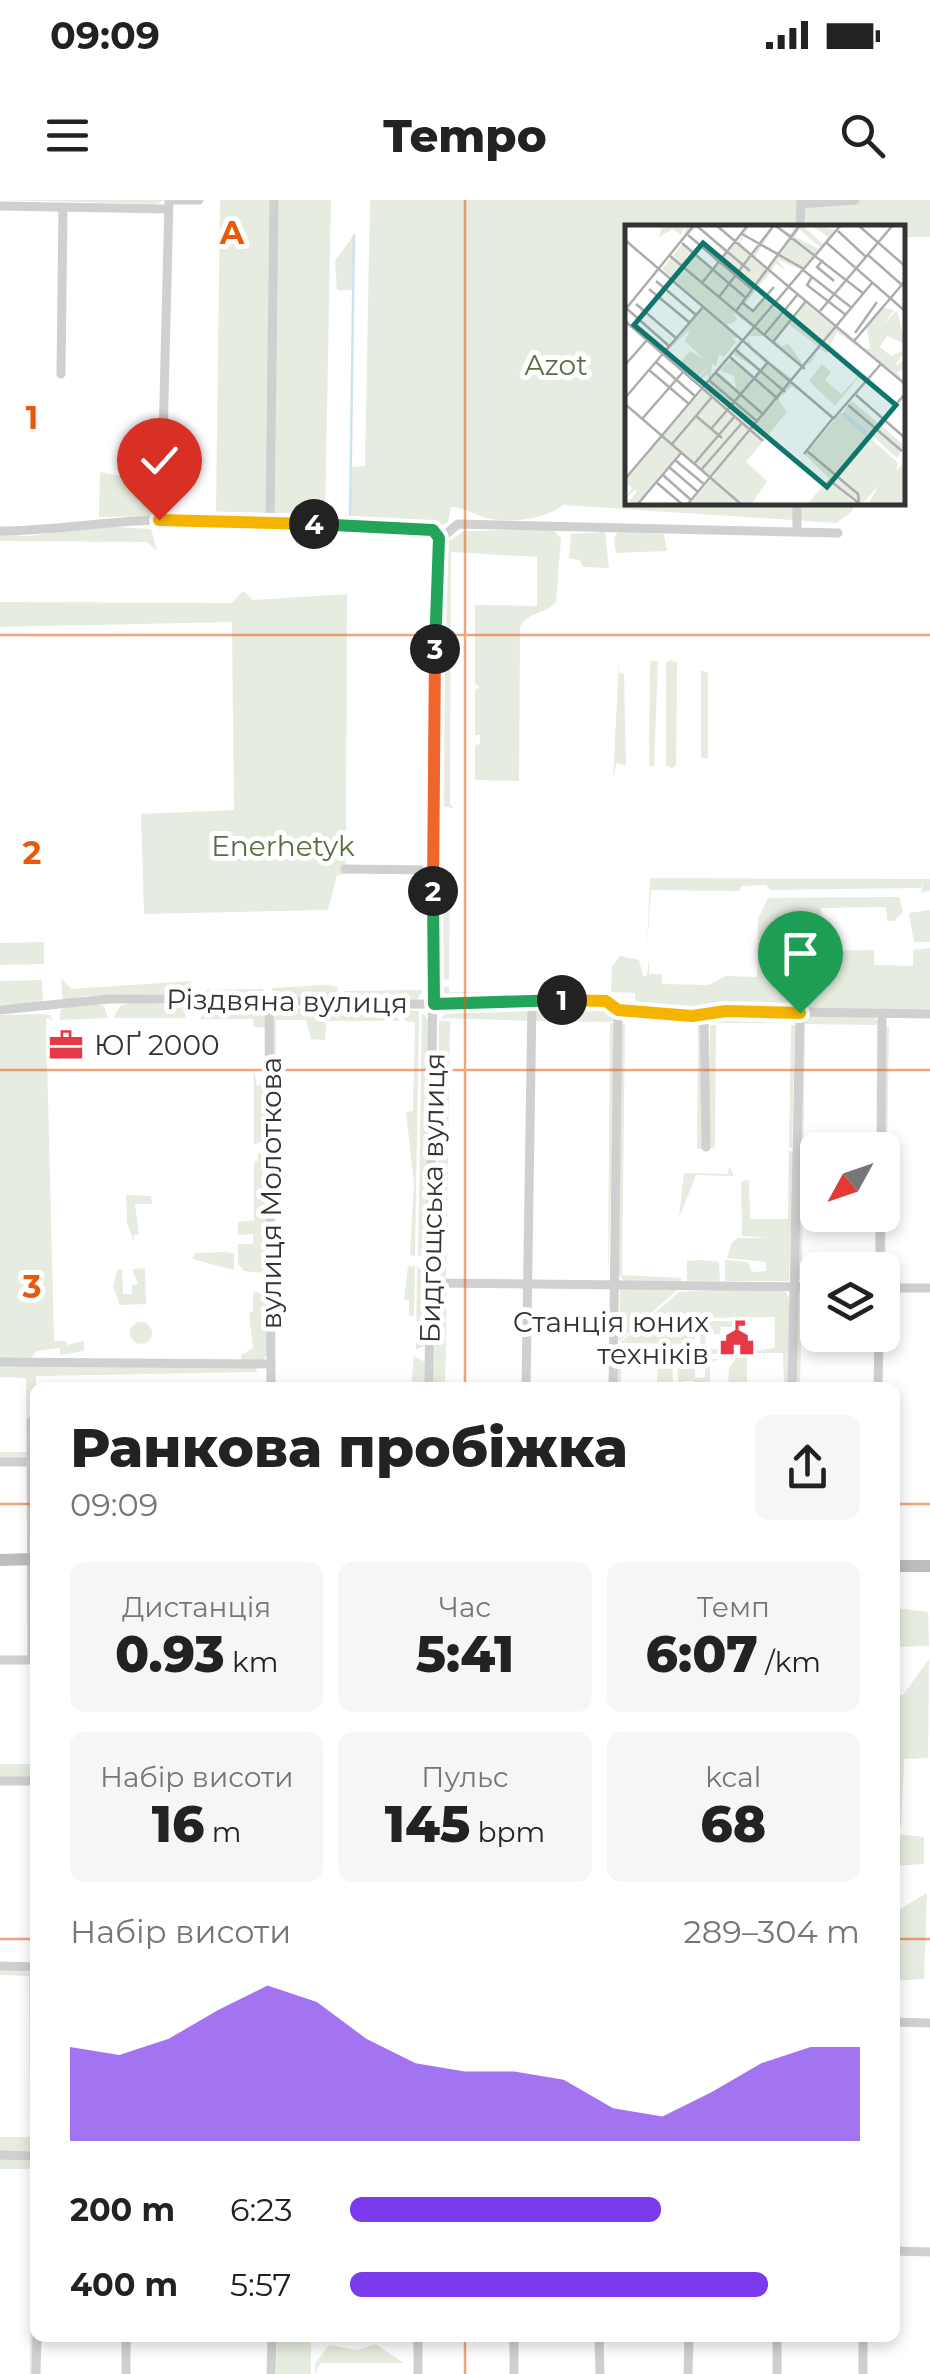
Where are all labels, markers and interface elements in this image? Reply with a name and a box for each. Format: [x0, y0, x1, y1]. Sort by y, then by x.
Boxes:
text: 09:09 [50, 12, 160, 59]
icon: menu [40, 108, 95, 163]
text: Tempo [383, 108, 547, 163]
icon: search [835, 108, 890, 163]
text: A [219, 213, 245, 252]
inset map [625, 225, 905, 505]
park label: Azot [524, 348, 588, 382]
text: 1 [26, 398, 38, 437]
pin [117, 418, 202, 521]
icon: check [132, 433, 187, 488]
pin: 4 [289, 499, 339, 549]
text: 4 [304, 507, 324, 541]
pin: 3 [410, 624, 460, 674]
text: 3 [427, 632, 443, 666]
park label: Enerhetyk [211, 829, 355, 863]
text: 2 [23, 833, 41, 872]
pin: 2 [408, 866, 458, 916]
text: 2 [425, 874, 441, 908]
pin [758, 911, 843, 1014]
icon: arrive [773, 926, 828, 981]
pin: 1 [537, 975, 587, 1025]
street label: Різдвяна вулиця [166, 982, 408, 1020]
text: 1 [557, 983, 567, 1017]
office icon: ЮҐ 2000 [47, 1026, 85, 1064]
place label: ЮҐ 2000 [94, 1028, 219, 1062]
street label: Бидгощська вулиця [412, 1052, 452, 1344]
street label: вулиця Молоткова [254, 1057, 288, 1329]
north arrow [800, 1132, 900, 1232]
map controls [800, 1132, 900, 1352]
button: layers [800, 1252, 900, 1352]
text: 3 [22, 1267, 41, 1306]
place label: Станція юних техніків [513, 1305, 709, 1371]
public building icon: Станція юних техніків [718, 1319, 756, 1357]
text: Ранкова пробіжка [70, 1414, 628, 1481]
button: share [755, 1415, 860, 1520]
text: 09:09 [70, 1485, 158, 1524]
text: Дистанція [122, 1590, 271, 1624]
text: Час [439, 1590, 491, 1624]
text: Темп [697, 1590, 770, 1624]
text: 0.93 [115, 1624, 225, 1685]
text: 5:41 [416, 1624, 514, 1685]
text: 6:07 [646, 1624, 758, 1685]
text: km [225, 1645, 278, 1679]
text: /km [758, 1645, 821, 1679]
text: Набір висоти [100, 1760, 293, 1794]
text: Пульс [421, 1760, 509, 1794]
text: kcal [705, 1760, 761, 1794]
text: 16 [152, 1794, 204, 1855]
text: 145 [385, 1794, 470, 1855]
text: 68 [700, 1794, 766, 1855]
text: m [204, 1815, 242, 1849]
text: bpm [470, 1815, 545, 1849]
text: Набір висоти [70, 1912, 291, 1951]
text: 289–304 m [684, 1912, 860, 1951]
text: 200 m [70, 2190, 175, 2229]
text: 6:23 [230, 2190, 293, 2229]
text: 400 m [70, 2265, 178, 2304]
text: 5:57 [230, 2265, 291, 2304]

